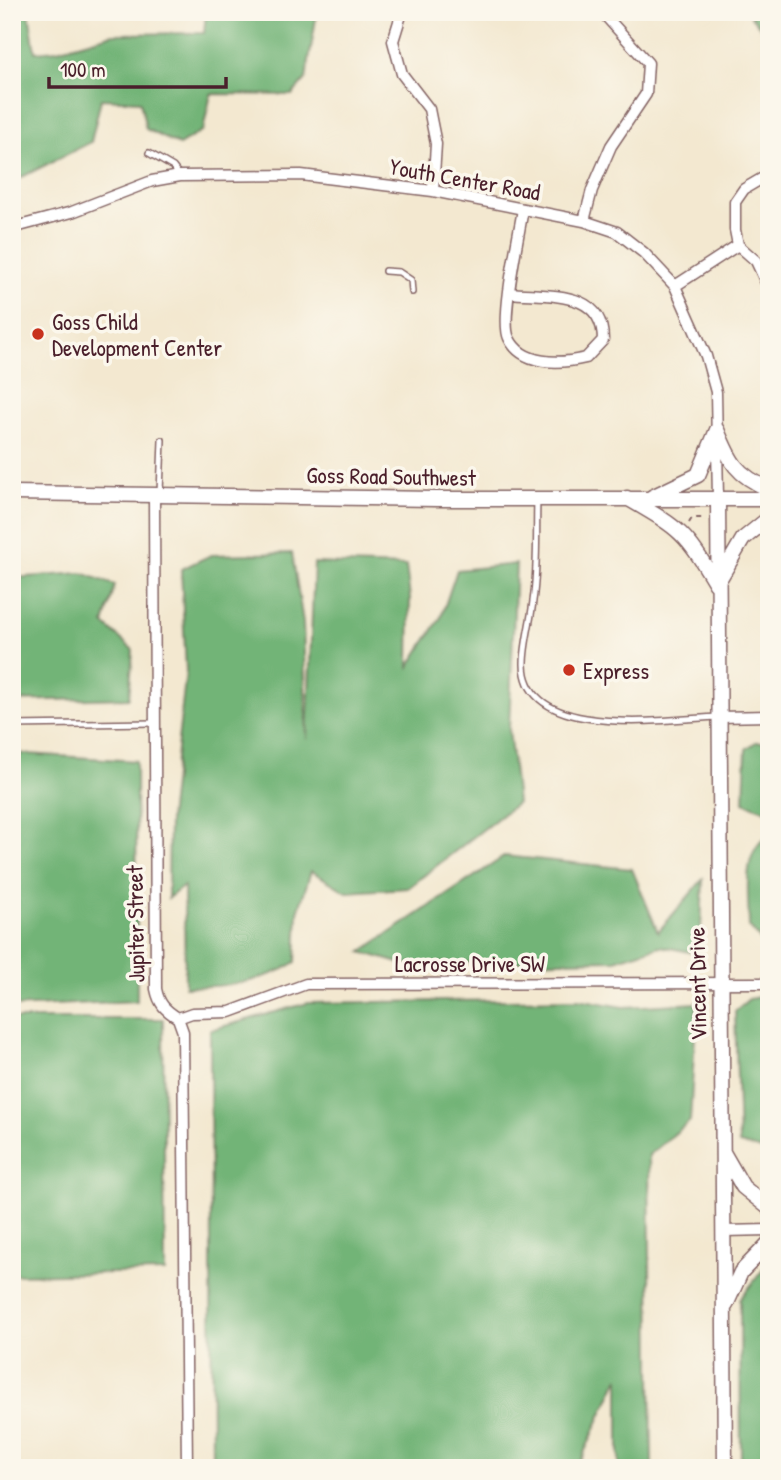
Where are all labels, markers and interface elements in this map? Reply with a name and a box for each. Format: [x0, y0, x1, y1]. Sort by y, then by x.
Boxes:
scale bar [49, 46, 226, 90]
text: 100 m [60, 55, 106, 84]
street label: Youth Center Road [387, 150, 543, 208]
place label: Goss Child Development Center [52, 306, 222, 363]
marker: Goss Child Development Center [30, 326, 46, 342]
street label: Goss Road Southwest [306, 459, 477, 493]
place label: Express [583, 655, 649, 686]
marker: Express [561, 662, 577, 678]
street label: Jupiter Street [118, 864, 152, 983]
street label: Vincent Drive [681, 927, 713, 1041]
street label: Lacrosse Drive SW [395, 948, 545, 979]

